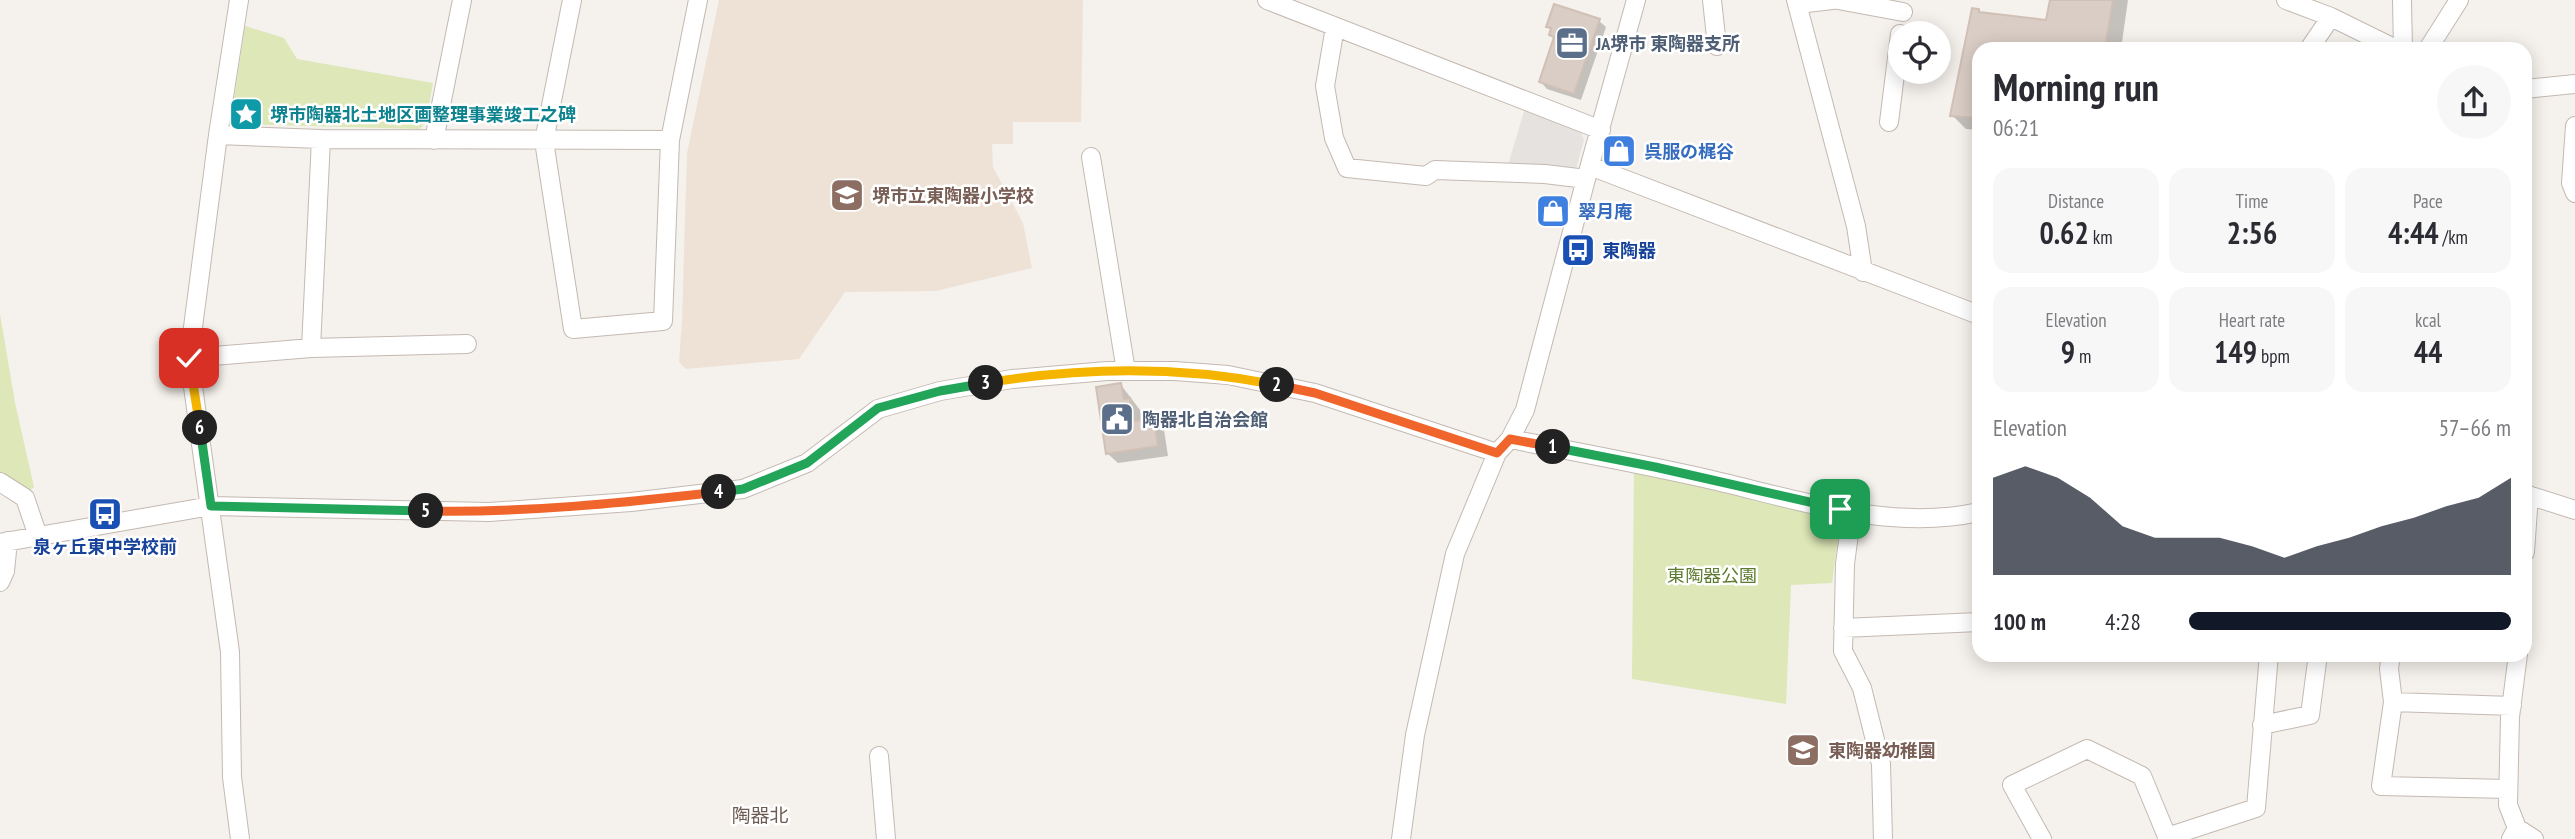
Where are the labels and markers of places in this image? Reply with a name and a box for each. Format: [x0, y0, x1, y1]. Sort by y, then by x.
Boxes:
office icon: JA堺市 東陶器支所 [1553, 24, 1591, 62]
place label: JA堺市 東陶器支所 [1595, 32, 1740, 55]
place icon: 堺市陶器北土地区画整理事業竣工之碑 [227, 95, 265, 133]
place label: 堺市陶器北土地区画整理事業竣工之碑 [270, 103, 576, 126]
shop icon: 呉服の梶谷 [1600, 132, 1638, 170]
place label: 呉服の梶谷 [1644, 140, 1734, 163]
school or university icon: 堺市立東陶器小学校 [828, 176, 866, 214]
place label: 堺市立東陶器小学校 [872, 184, 1034, 207]
shop icon: 翠月庵 [1534, 192, 1572, 230]
place label: 翠月庵 [1578, 200, 1632, 223]
bus stop icon: 東陶器 [1559, 231, 1597, 269]
place label: 東陶器 [1602, 239, 1656, 262]
pin [159, 328, 219, 388]
pin: 3 [968, 366, 1004, 400]
pin: 2 [1260, 368, 1294, 402]
public building icon: 陶器北自治会館 [1098, 400, 1136, 438]
place label: 陶器北自治会館 [1142, 408, 1268, 431]
pin: 6 [182, 410, 218, 446]
pin: 1 [1536, 430, 1570, 464]
pin: 4 [702, 475, 736, 510]
pin [1810, 479, 1870, 539]
pin: 5 [408, 494, 444, 528]
bus stop icon: 泉ヶ丘東中学校前 [86, 495, 124, 533]
place label: 泉ヶ丘東中学校前 [33, 535, 177, 558]
school or university icon: 東陶器幼稚園 [1784, 731, 1822, 769]
place label: 東陶器幼稚園 [1828, 739, 1936, 762]

